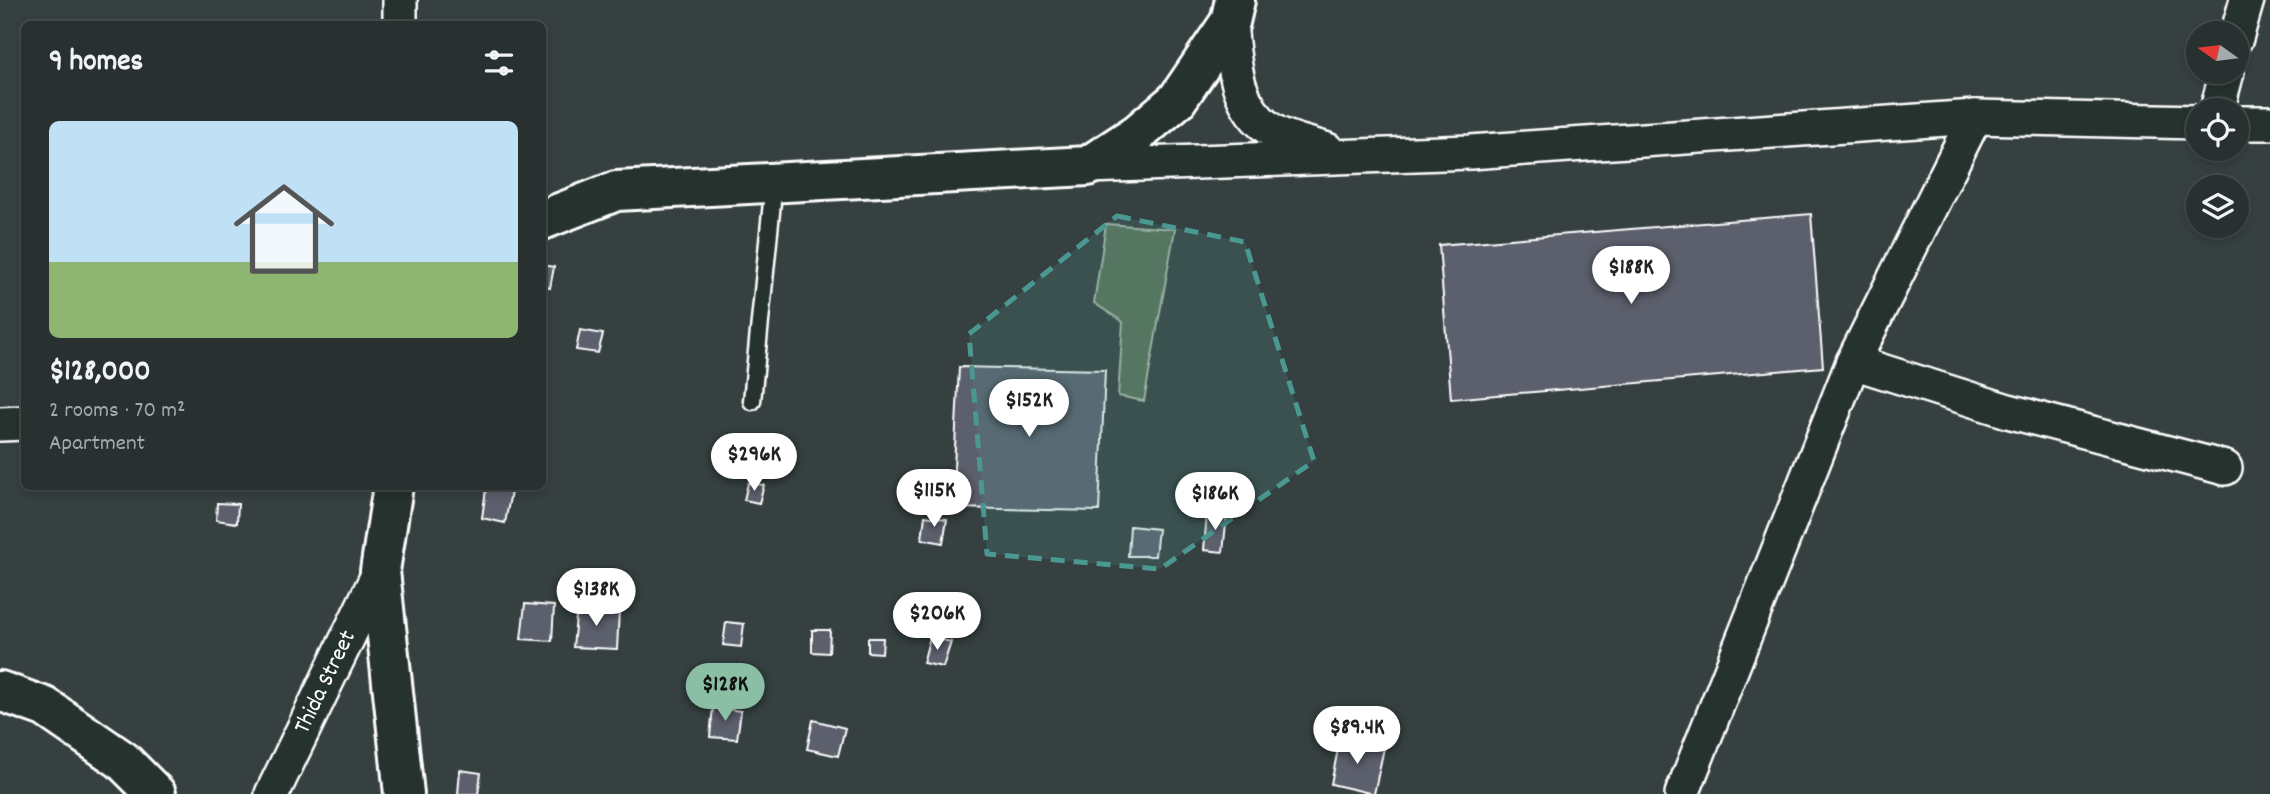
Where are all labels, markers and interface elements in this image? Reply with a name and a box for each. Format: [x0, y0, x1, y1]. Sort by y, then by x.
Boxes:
north arrow [2186, 21, 2249, 84]
map controls [2186, 21, 2249, 238]
text: 9 homes [49, 42, 143, 85]
icon: filters [480, 44, 518, 82]
button: locate [2186, 98, 2249, 161]
icon: home [221, 166, 347, 292]
button: layers [2186, 175, 2249, 238]
pin: $188K [1582, 246, 1680, 306]
text: $188K [1608, 252, 1654, 285]
text: $128,000 [49, 352, 151, 395]
pin: $152K [980, 380, 1078, 439]
text: $152K [1005, 385, 1053, 418]
text: 2 rooms · 70 m² [49, 395, 185, 428]
text: Apartment [49, 428, 145, 461]
pin: $296K [705, 434, 803, 493]
text: $296K [727, 439, 781, 472]
pin: $115K [885, 470, 983, 529]
pin: $186K [1166, 472, 1264, 532]
text: $115K [912, 475, 956, 508]
text: $186K [1191, 478, 1239, 511]
pin: $138K [547, 568, 645, 628]
text: $138K [573, 574, 619, 607]
pin: $206K [888, 592, 986, 652]
text: $206K [909, 598, 965, 631]
street label: Thida Street [286, 625, 366, 740]
pin: $128K [676, 664, 774, 723]
text: $128K [702, 669, 748, 702]
pin: $89.4K [1300, 706, 1414, 766]
text: $89.4K [1329, 712, 1385, 745]

